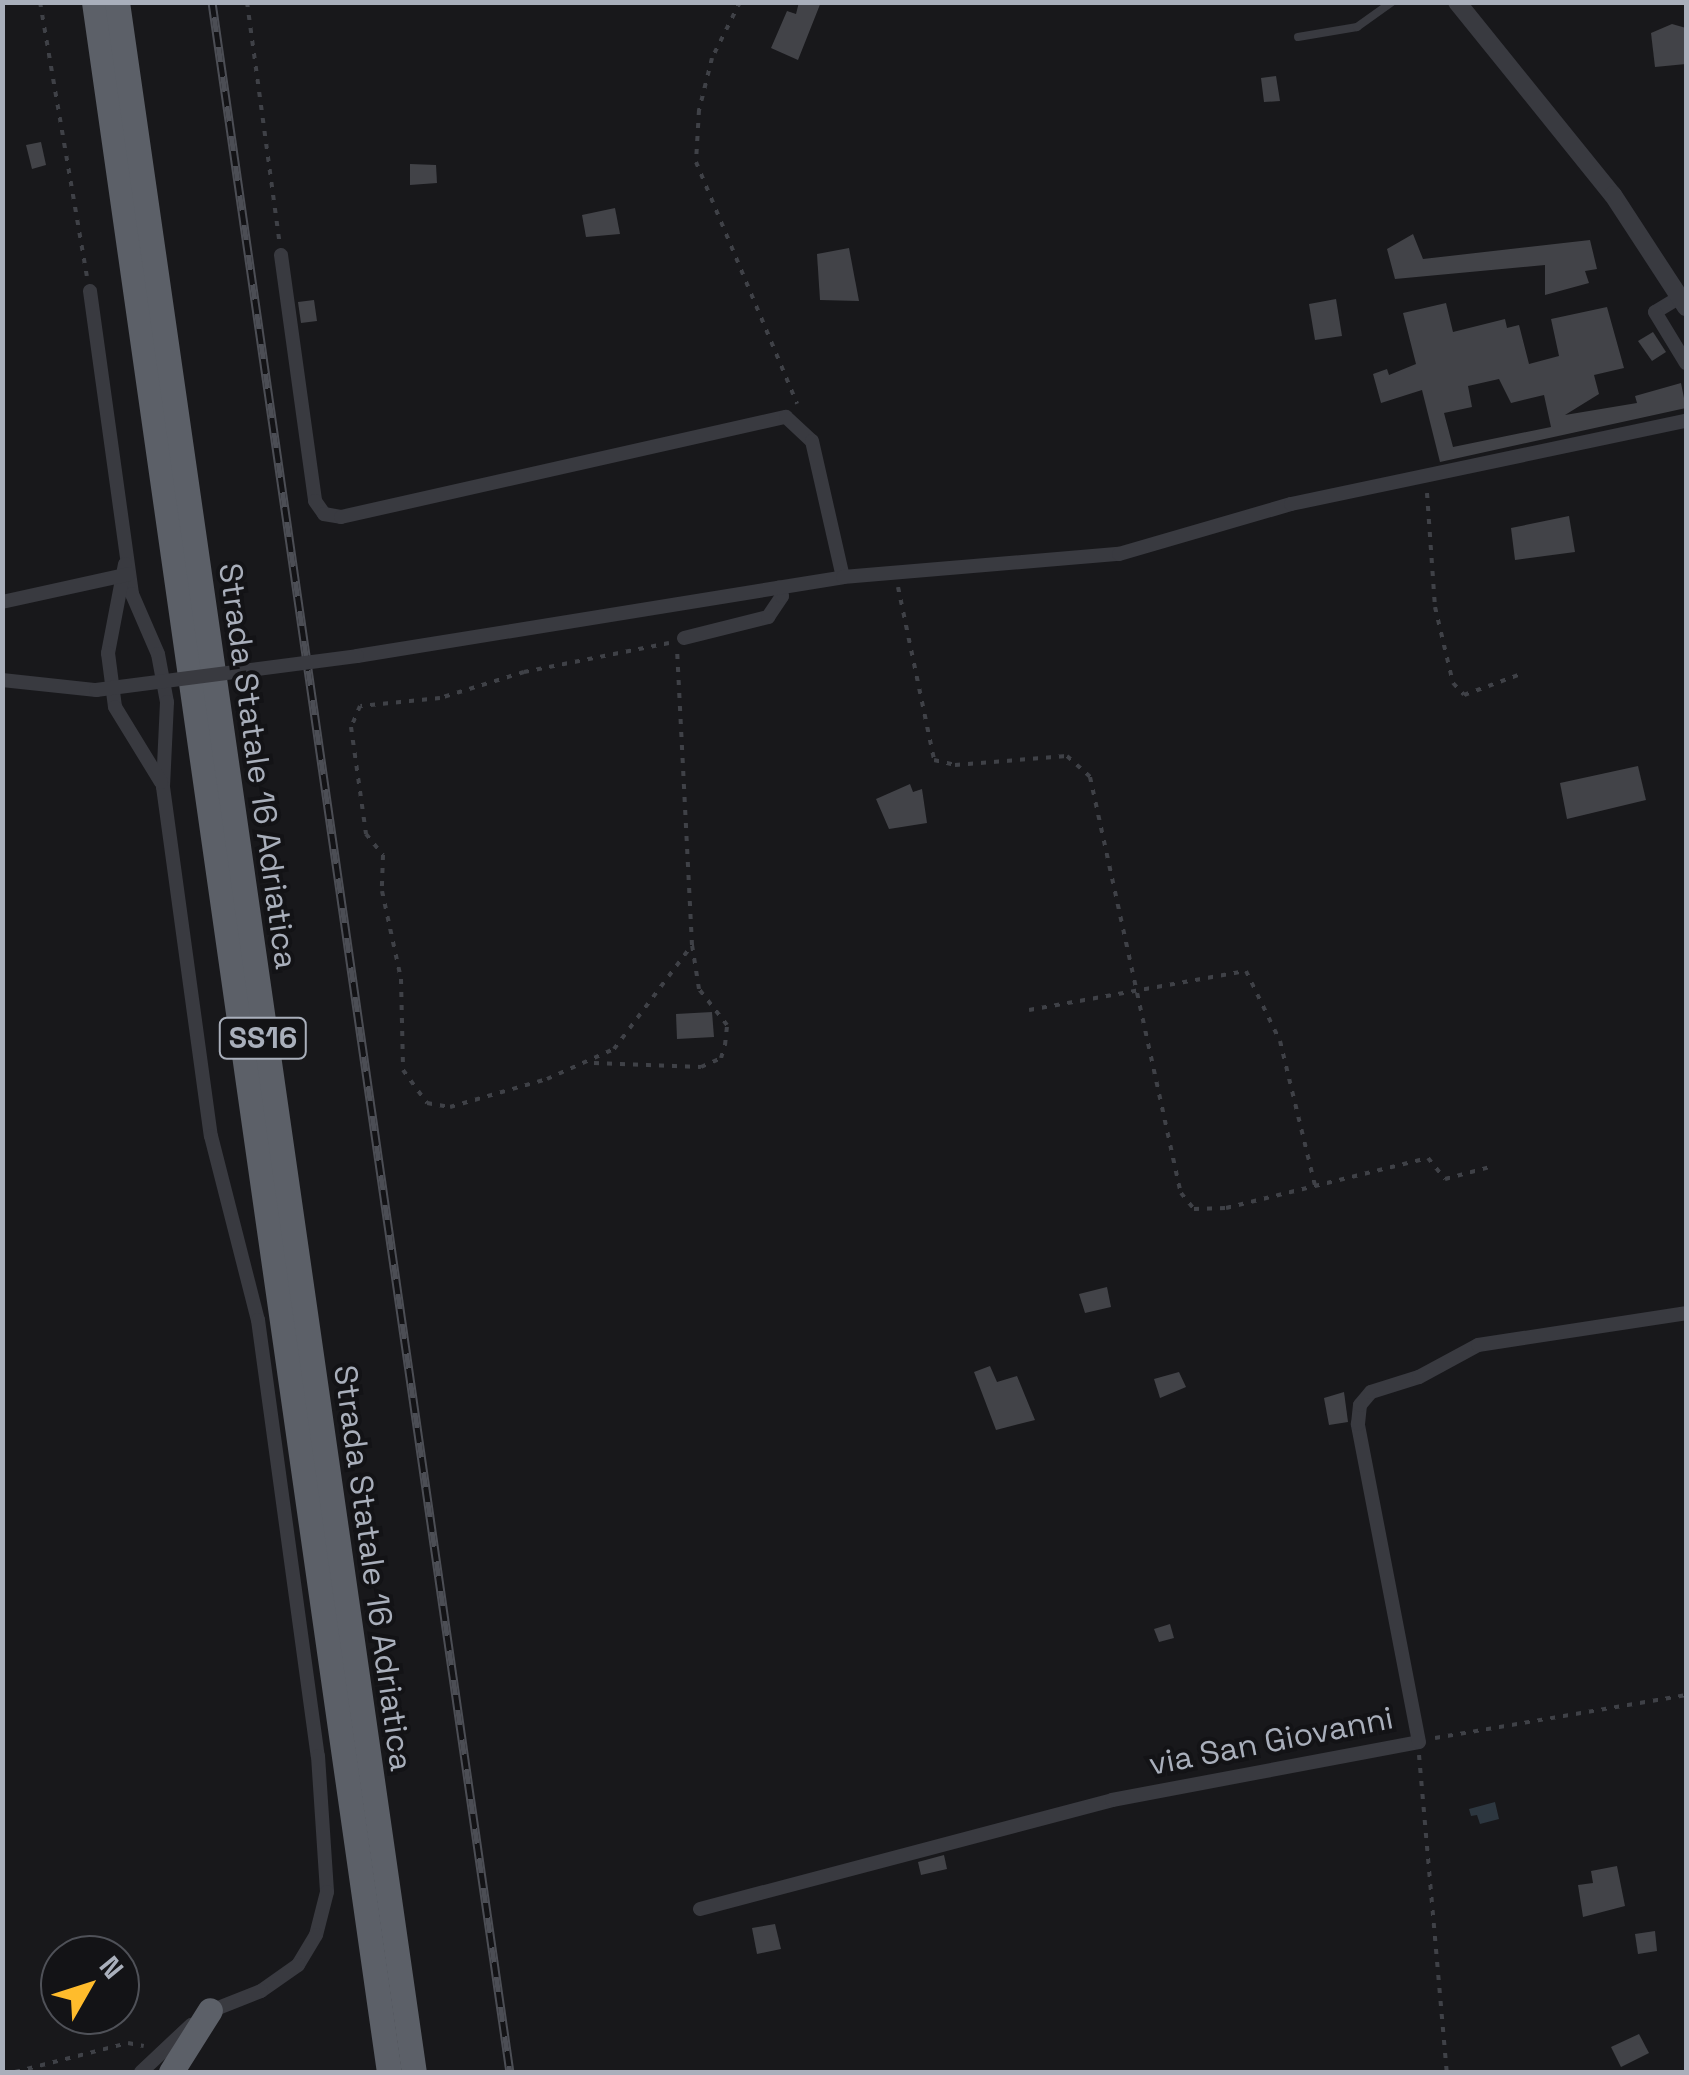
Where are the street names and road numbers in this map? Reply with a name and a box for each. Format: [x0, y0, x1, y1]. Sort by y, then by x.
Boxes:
street label: Strada Statale 16 Adriatica [210, 560, 306, 972]
road number: SS16 [218, 1013, 308, 1063]
street label: Strada Statale 16 Adriatica [325, 1362, 421, 1774]
street label: via San Giovanni [1146, 1699, 1396, 1783]

